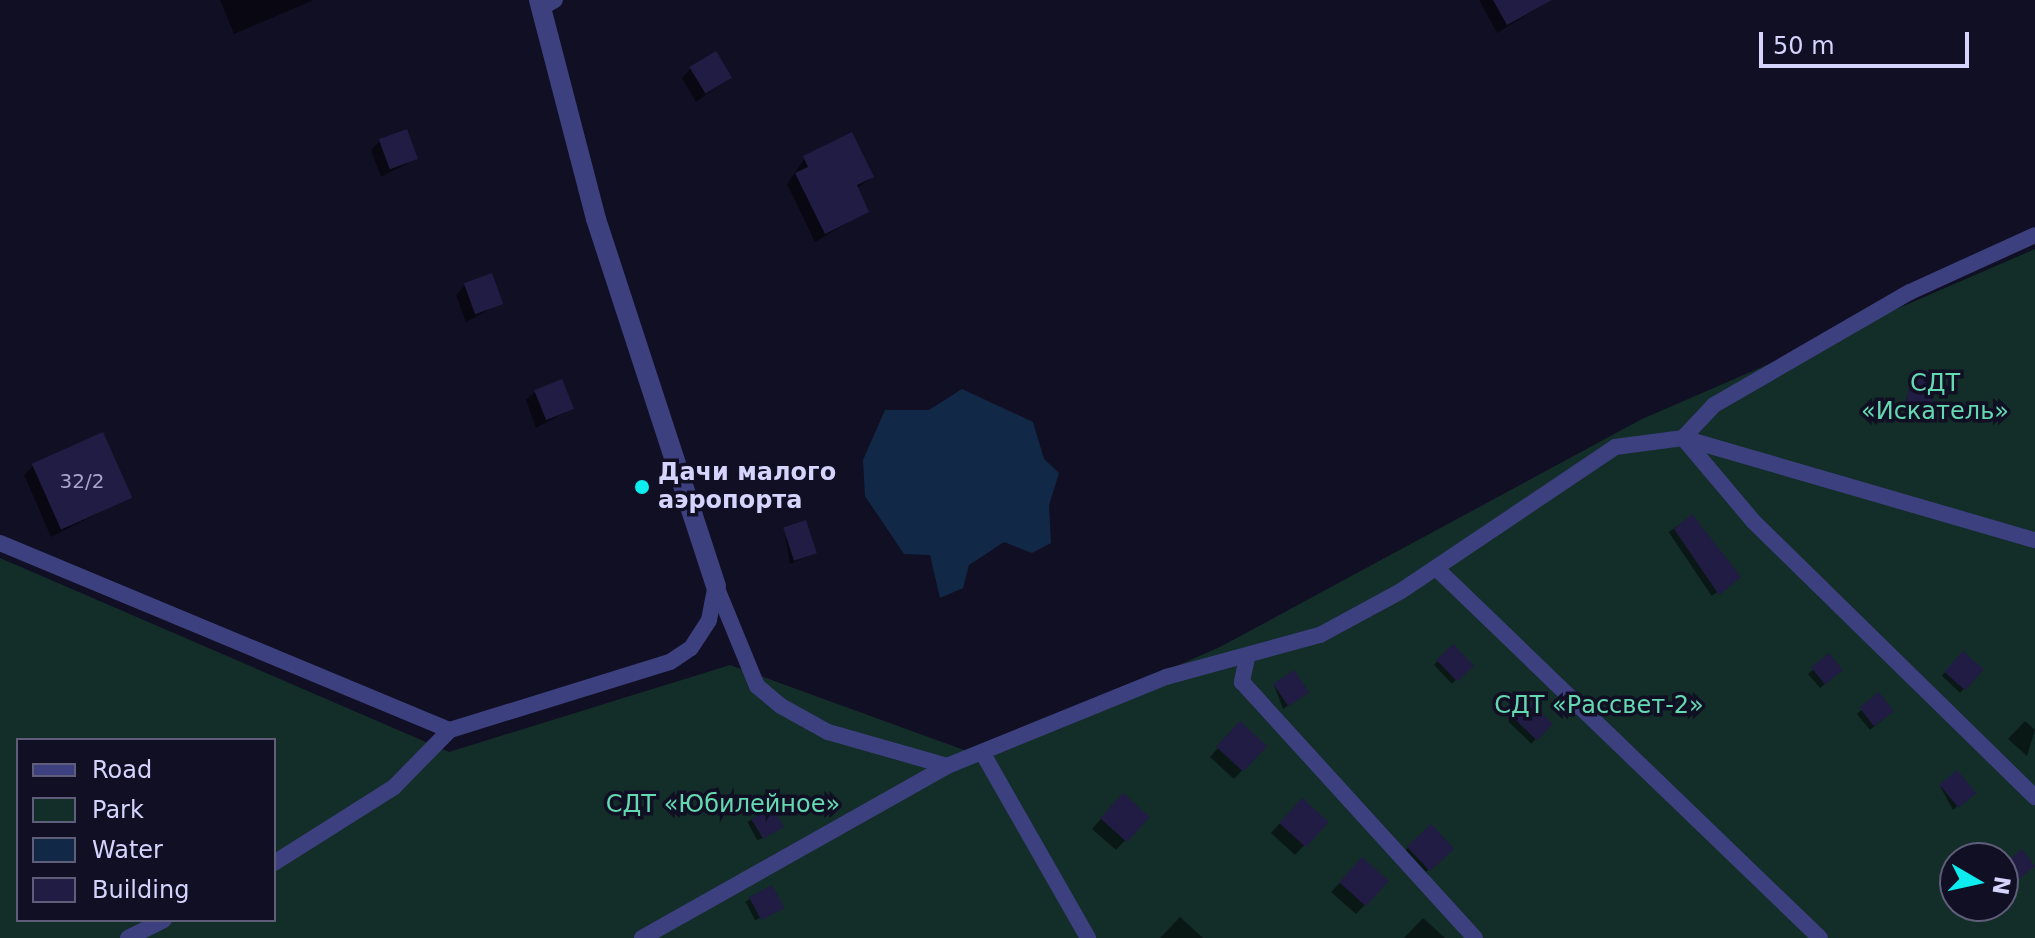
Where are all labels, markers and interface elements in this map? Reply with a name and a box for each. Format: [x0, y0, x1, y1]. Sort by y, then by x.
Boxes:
scale bar [1763, 16, 1973, 66]
text: 50 m [1773, 32, 1835, 60]
park label: СДТ «Искатель» [1861, 370, 2009, 426]
place label: Дачи малого аэропорта [658, 459, 836, 515]
house number: 32/2 [60, 469, 104, 493]
marker: Дачи малого аэропорта [633, 478, 651, 496]
park label: СДТ «Рассвет-2» [1494, 692, 1704, 720]
legend [16, 738, 276, 922]
text: Road [92, 756, 152, 784]
park label: СДТ «Юбилейное» [606, 791, 840, 819]
text: Park [92, 796, 144, 824]
text: Water [92, 836, 163, 864]
north arrow [1939, 842, 2019, 922]
text: N [1987, 874, 2015, 897]
text: Building [92, 876, 189, 904]

